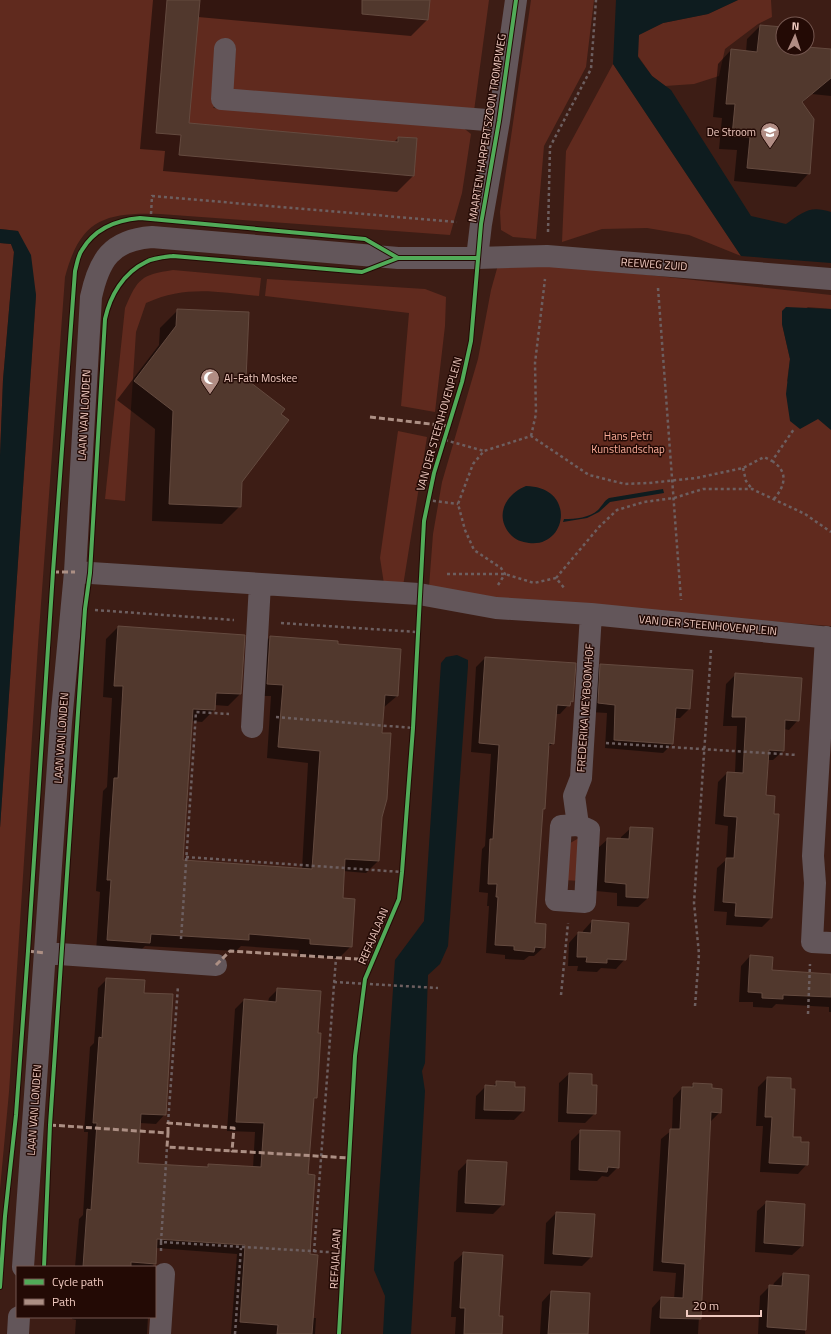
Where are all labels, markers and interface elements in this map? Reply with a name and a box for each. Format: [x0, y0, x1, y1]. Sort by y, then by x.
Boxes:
north arrow [775, 16, 815, 56]
text: N [791, 18, 800, 34]
street label: MAARTEN HARPERTSZOON TROMPWEG [464, 32, 510, 223]
school or university icon: De Stroom [759, 121, 781, 149]
place label: De Stroom [707, 124, 756, 140]
street label: REEWEG ZUID [620, 254, 688, 274]
street label: VAN DER STEENHOVENPLEIN [412, 355, 466, 493]
mosque icon: Al-Fath Moskee [199, 367, 221, 395]
street label: LAAN VAN LONDEN [74, 369, 94, 461]
place label: Al-Fath Moskee [224, 370, 298, 386]
park label: Hans Petri Kunstlandschap [591, 428, 665, 457]
street label: VAN DER STEENHOVENPLEIN [638, 611, 778, 639]
street label: FREDERIKA MEYBOOMHOF [573, 643, 597, 773]
street label: LAAN VAN LONDEN [50, 692, 72, 784]
street label: REFAJALAAN [354, 905, 392, 967]
street label: LAAN VAN LONDEN [23, 1064, 45, 1156]
street label: REFAJALAAN [325, 1228, 345, 1290]
legend [16, 1266, 156, 1318]
text: Cycle path [52, 1272, 104, 1291]
text: Path [52, 1292, 76, 1311]
scale bar [687, 1292, 761, 1318]
text: 20 m [693, 1296, 719, 1315]

